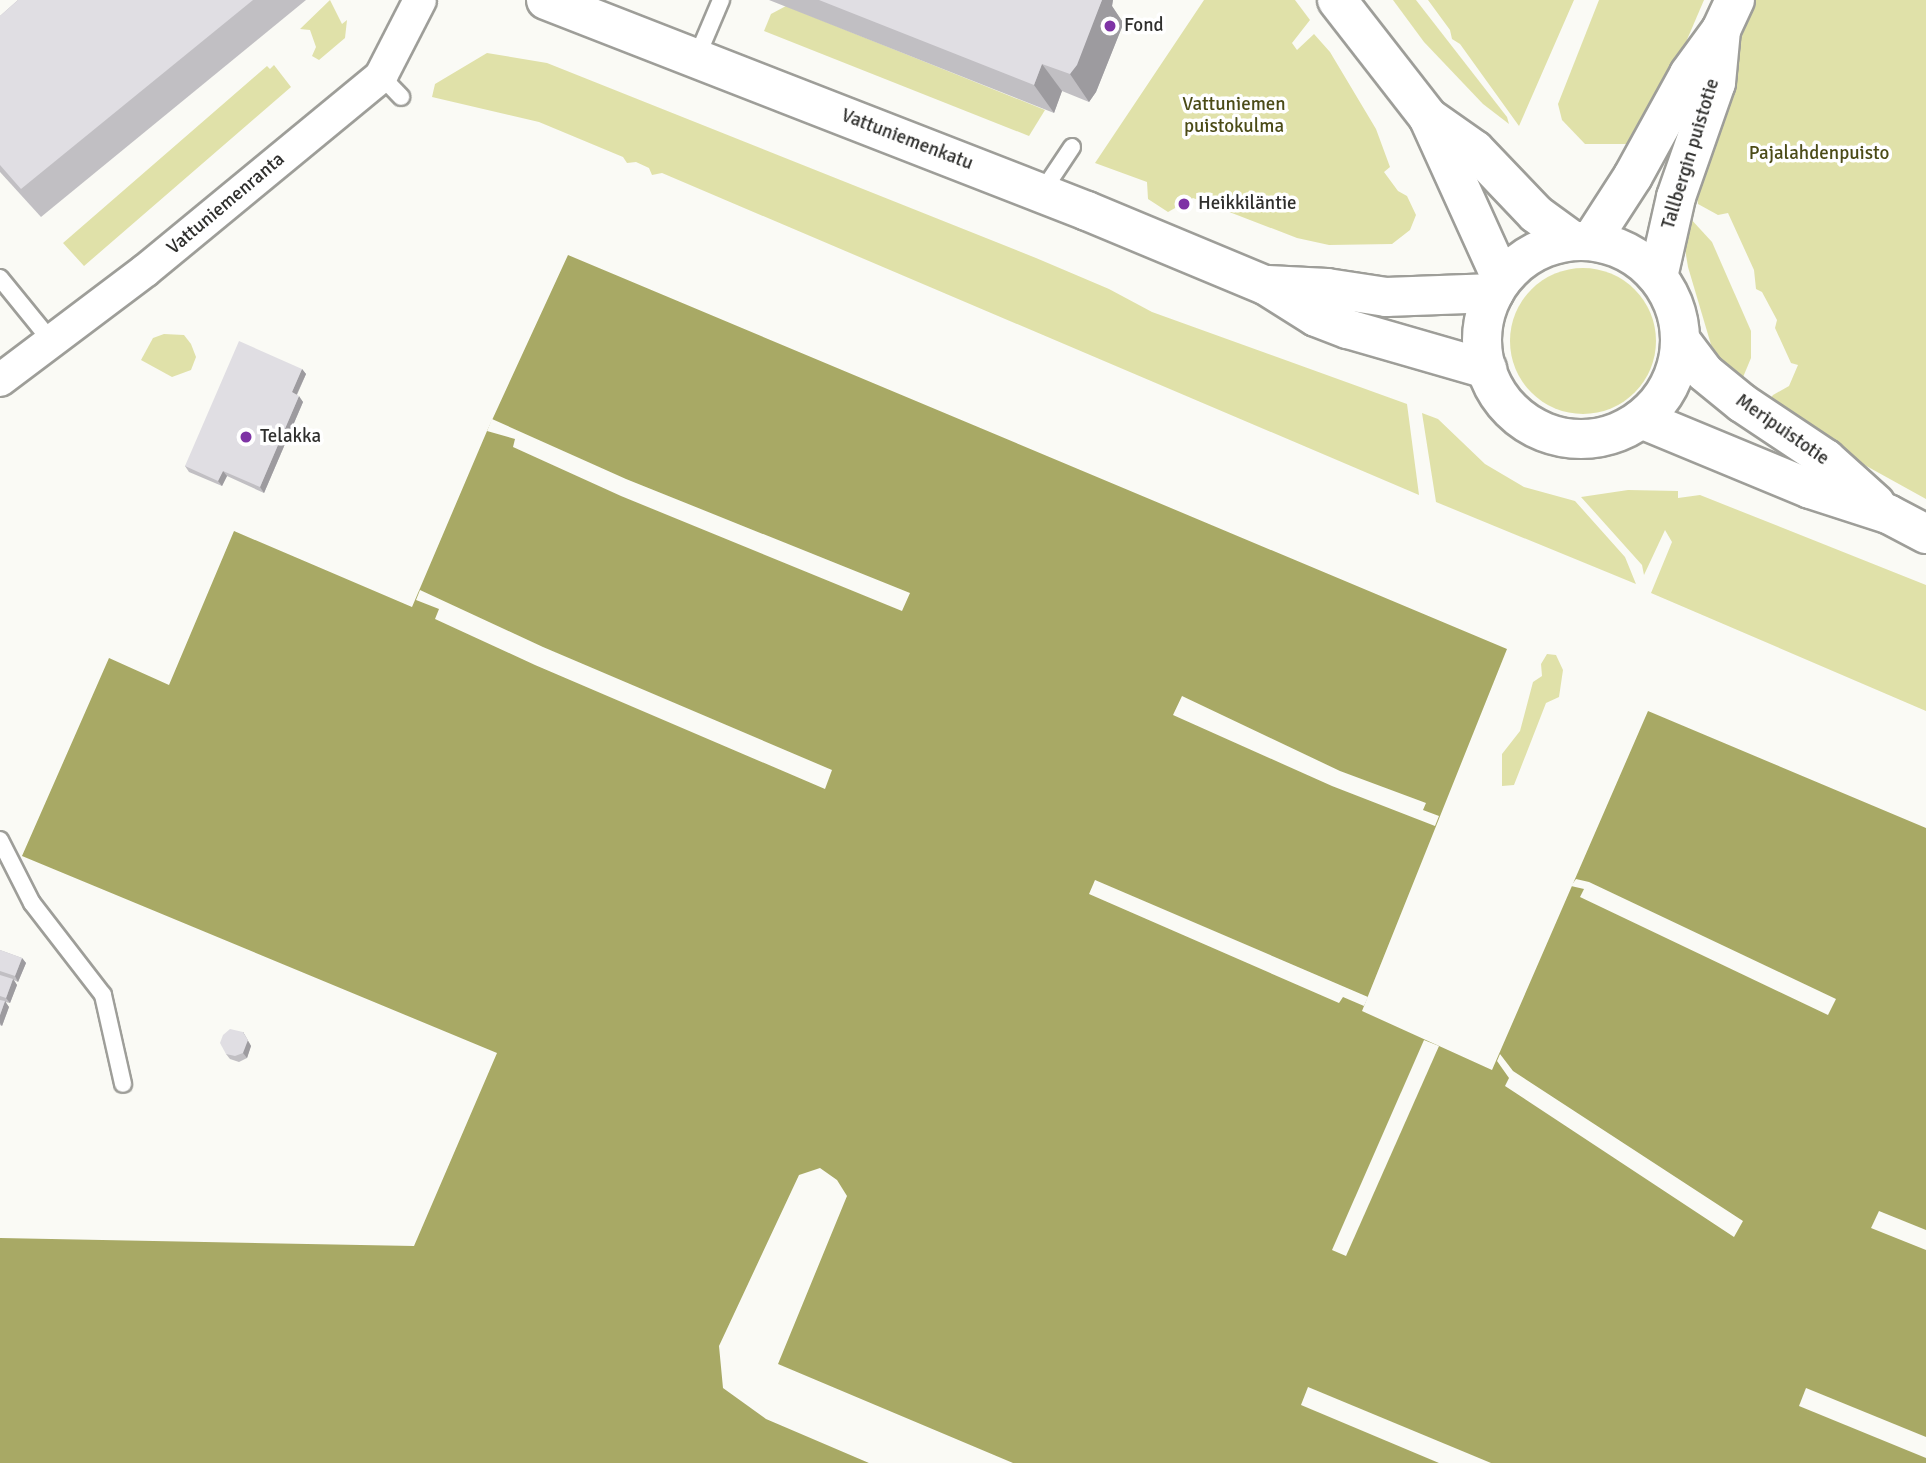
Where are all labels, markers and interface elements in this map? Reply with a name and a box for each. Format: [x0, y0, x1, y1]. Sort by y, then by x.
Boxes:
place label: Fond [1124, 15, 1164, 37]
marker: Fond [1102, 18, 1118, 34]
street label: Tallbergin puistotie [1657, 76, 1725, 232]
park label: Vattuniemen puistokulma [1182, 94, 1286, 138]
street label: Vattuniemenkatu [838, 104, 976, 176]
park label: Pajalahdenpuisto [1749, 143, 1889, 165]
street label: Vattuniemenranta [163, 148, 289, 260]
place label: Heikkiläntie [1198, 193, 1297, 215]
marker: Heikkiläntie [1176, 196, 1192, 212]
street label: Meripuistotie [1731, 389, 1833, 471]
place label: Telakka [260, 426, 321, 448]
marker: Telakka [238, 429, 254, 445]

